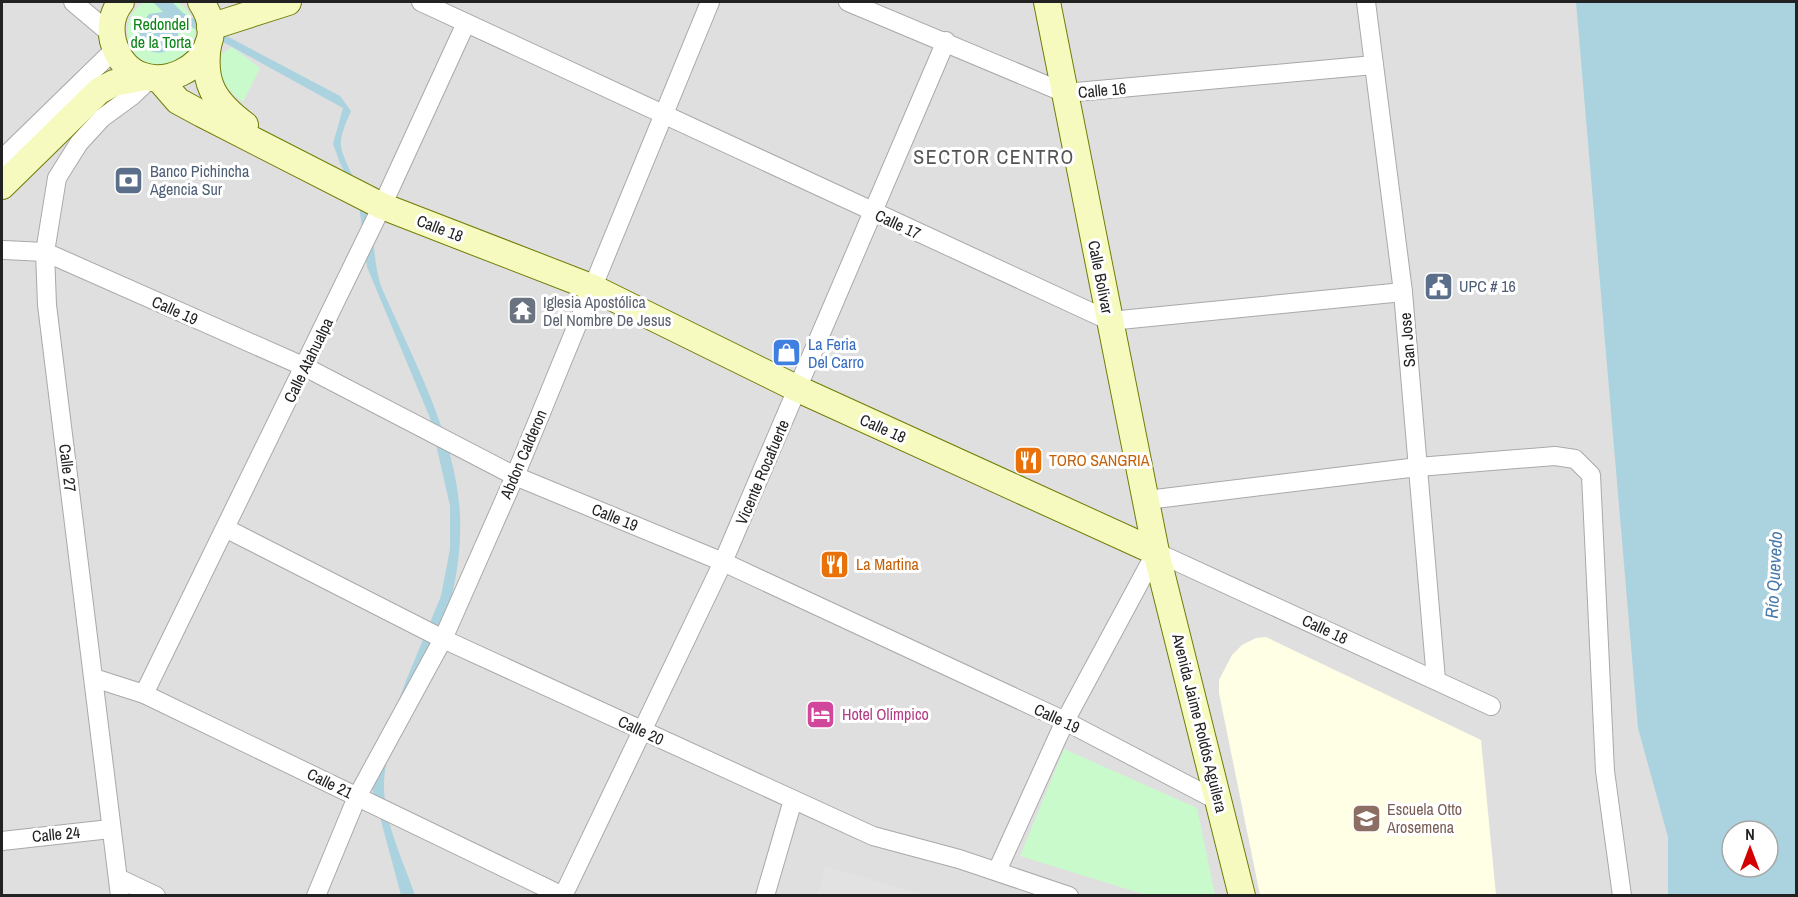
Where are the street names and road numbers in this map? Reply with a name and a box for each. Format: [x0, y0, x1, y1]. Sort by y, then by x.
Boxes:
street label: Calle 16 [1077, 77, 1127, 103]
street label: Calle 17 [872, 204, 924, 244]
street label: Calle 18 [414, 209, 466, 247]
street label: Calle Bolivar [1083, 238, 1119, 316]
street label: Calle 19 [149, 290, 201, 330]
street label: San Jose [1394, 312, 1420, 368]
street label: Calle Atahualpa [278, 313, 338, 406]
street label: Abdon Calderon [494, 406, 552, 503]
street label: Calle 18 [857, 408, 909, 448]
street label: Vicente Rocafuerte [730, 416, 794, 528]
street label: Calle 27 [54, 443, 82, 493]
street label: Calle 19 [589, 498, 641, 536]
street label: Calle 18 [1299, 609, 1351, 649]
street label: Avenida Jaime Roldós Aguilera [1167, 630, 1233, 815]
street label: Calle 19 [1031, 698, 1083, 738]
street label: Calle 20 [615, 710, 667, 750]
street label: Calle 21 [304, 763, 357, 804]
street label: Calle 24 [31, 821, 81, 847]

